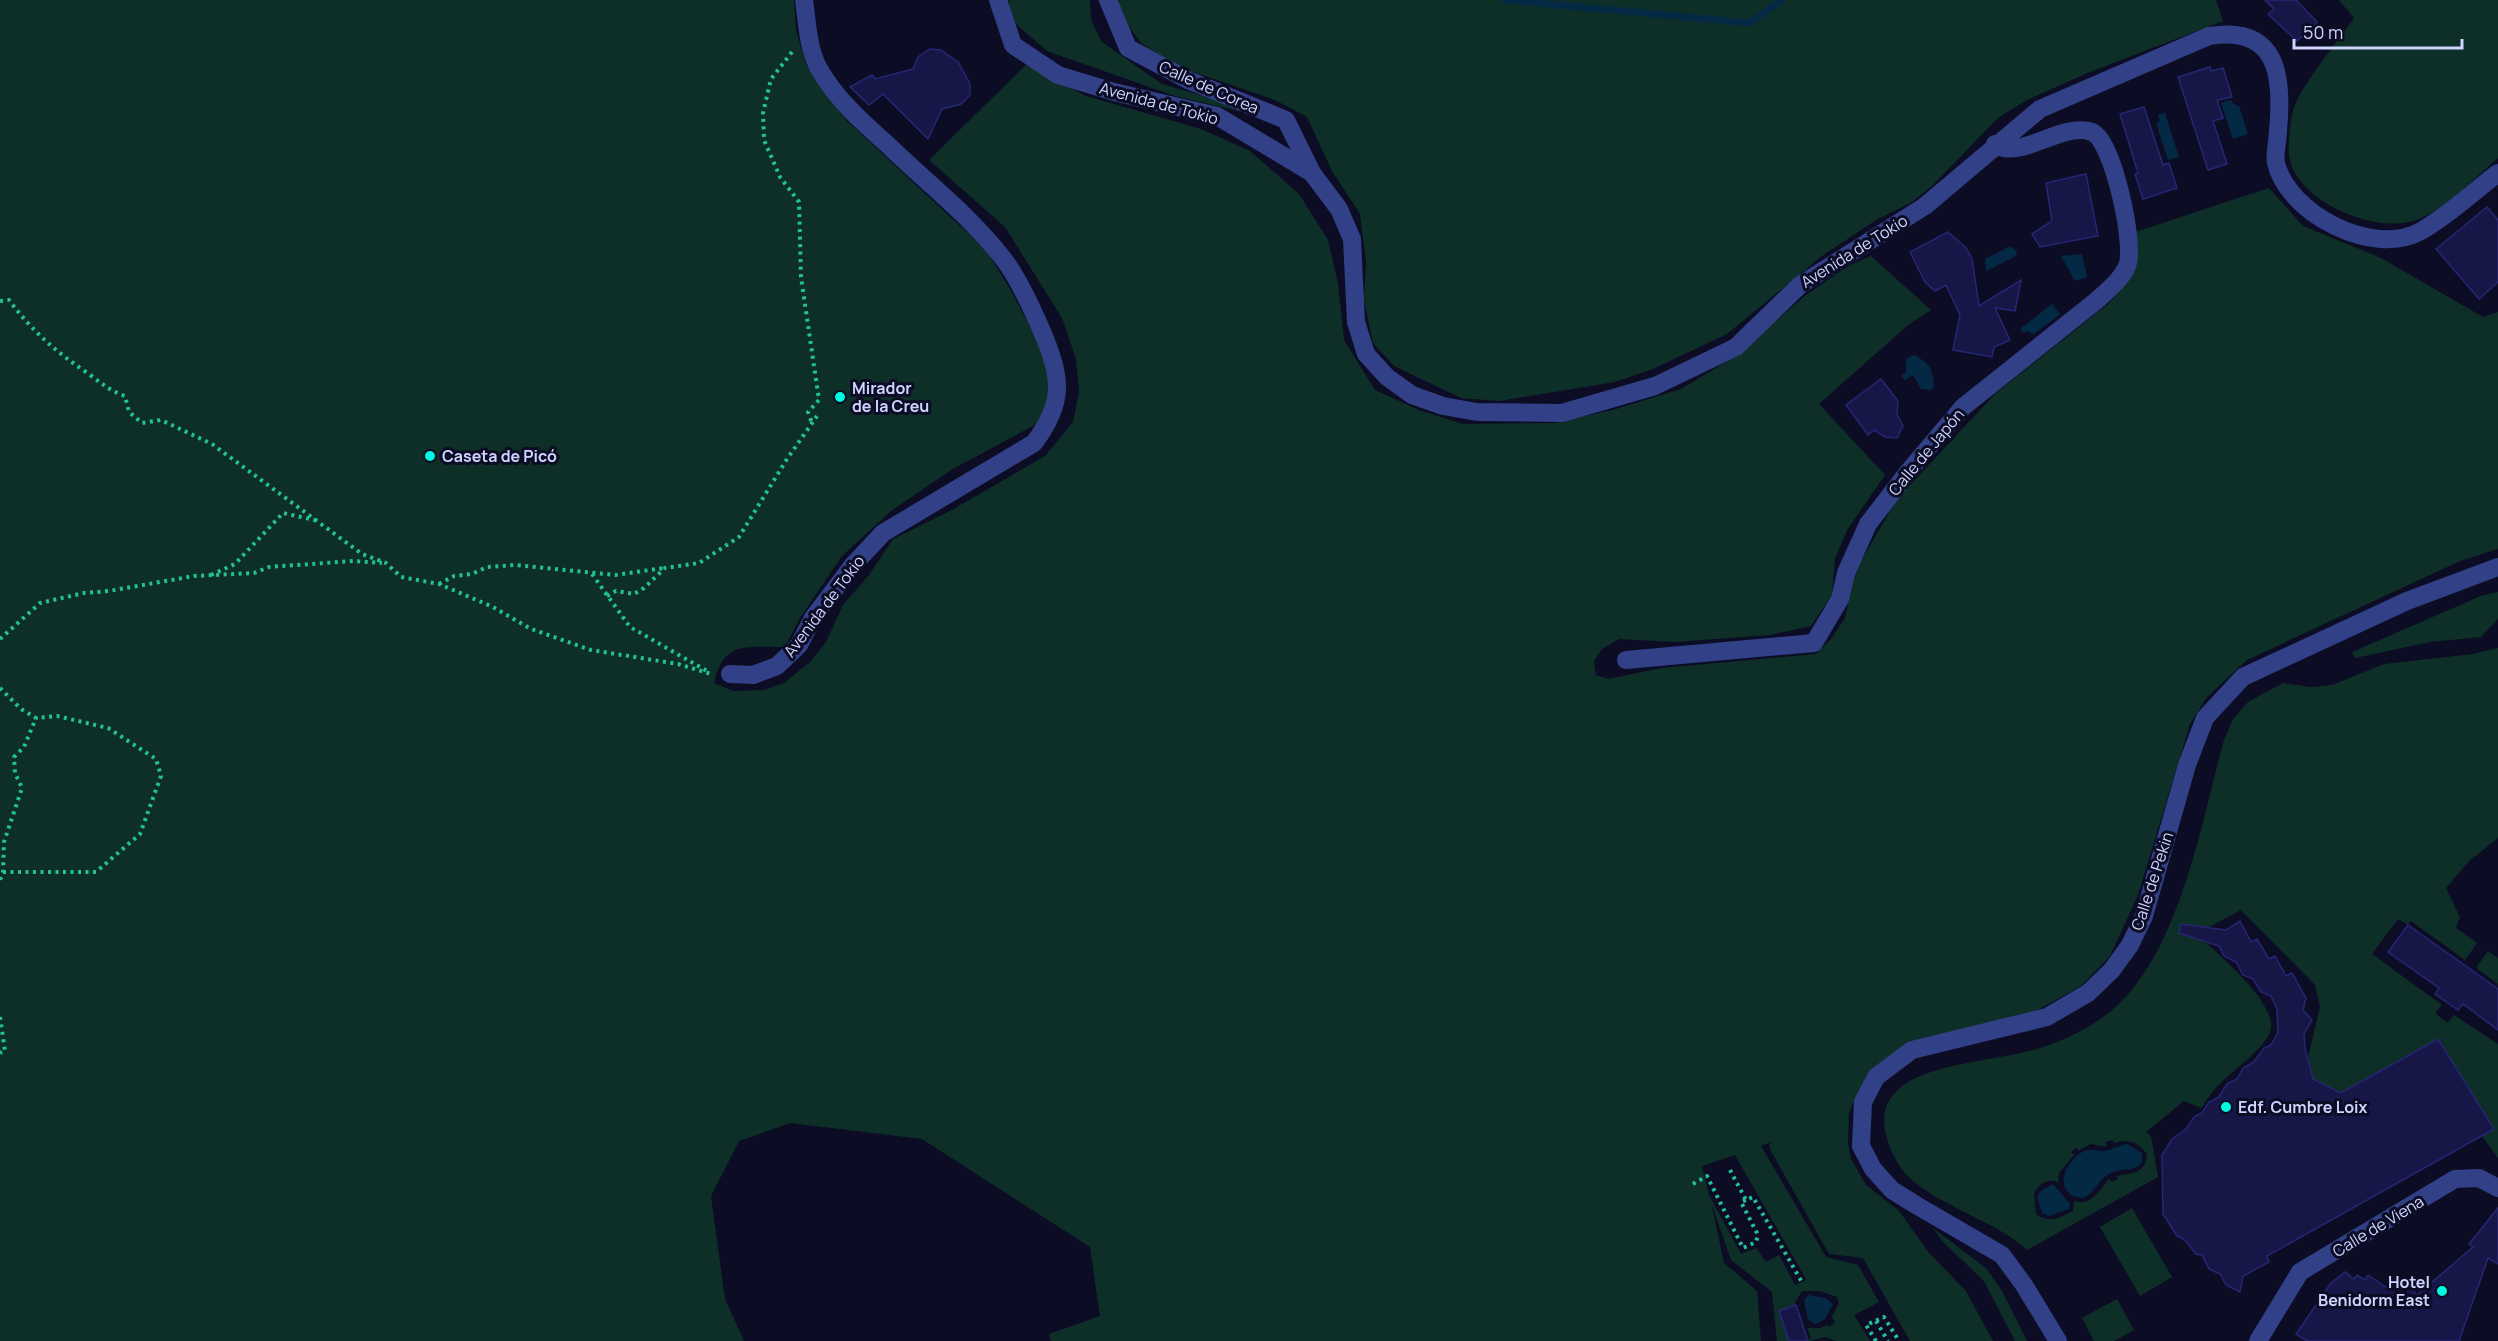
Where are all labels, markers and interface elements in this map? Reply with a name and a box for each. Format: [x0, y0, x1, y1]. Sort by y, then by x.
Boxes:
scale bar [2294, 12, 2462, 50]
text: 50 m [2303, 20, 2343, 44]
street label: Calle de Corea [1156, 55, 1262, 119]
street label: Avenida de Tokio [1097, 77, 1221, 129]
street label: Avenida de Tokio [1796, 209, 1912, 293]
place label: Mirador de la Creu [852, 377, 929, 417]
marker: Mirador de la Creu [833, 390, 847, 404]
street label: Calle de Japón [1883, 404, 1969, 500]
place label: Caseta de Picó [442, 445, 557, 467]
marker: Caseta de Picó [423, 449, 437, 463]
street label: Avenida de Tokio [778, 551, 870, 661]
street label: Calle de Pekin [2126, 829, 2178, 933]
place label: Edf. Cumbre Loix [2238, 1096, 2368, 1118]
marker: Edf. Cumbre Loix [2219, 1100, 2233, 1114]
street label: Calle de Viena [2328, 1190, 2428, 1262]
place label: Hotel Benidorm East [2318, 1271, 2430, 1311]
marker: Hotel Benidorm East [2435, 1284, 2449, 1298]

